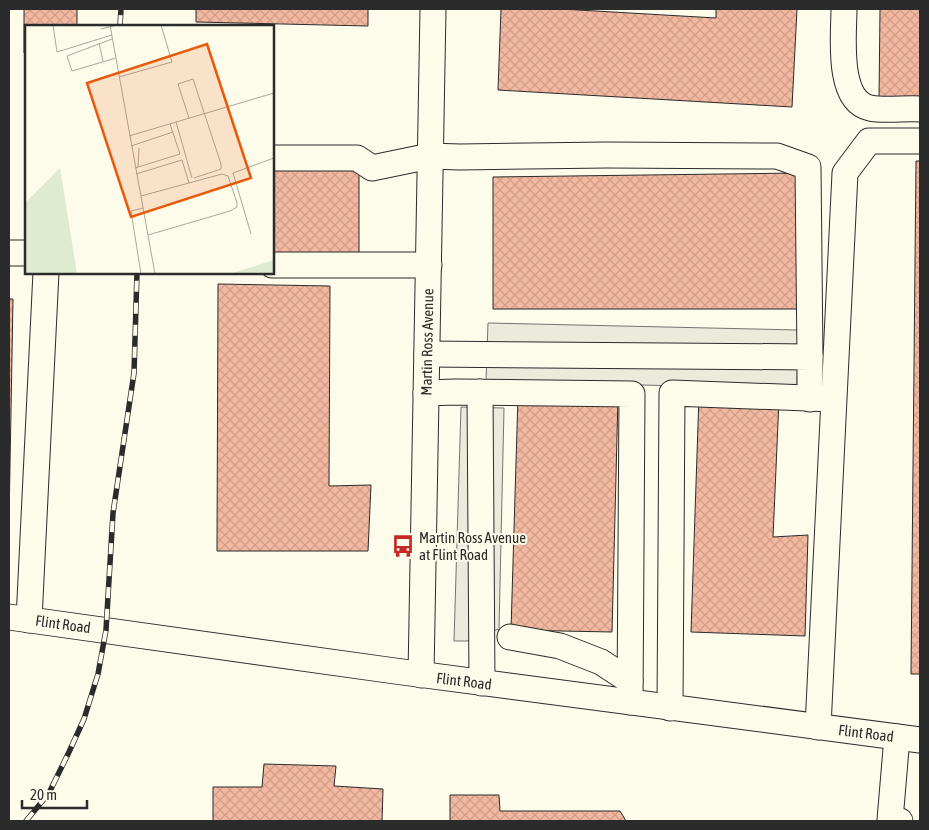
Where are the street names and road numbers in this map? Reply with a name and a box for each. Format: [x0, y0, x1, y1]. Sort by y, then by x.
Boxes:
street label: Martin Ross Avenue [418, 288, 436, 396]
street label: Flint Road [34, 612, 92, 636]
street label: Flint Road [435, 669, 493, 693]
street label: Flint Road [837, 721, 895, 745]

